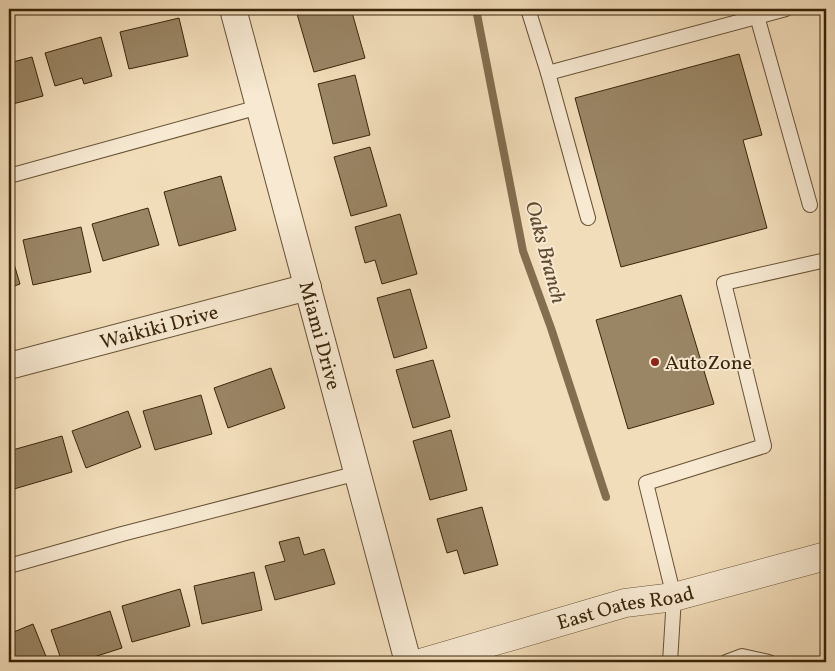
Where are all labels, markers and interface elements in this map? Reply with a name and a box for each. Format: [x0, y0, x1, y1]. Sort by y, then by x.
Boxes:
water label: Oaks Branch [517, 198, 572, 307]
street label: Miami Drive [291, 279, 346, 393]
street label: Waikiki Drive [97, 299, 222, 357]
place label: AutoZone [665, 350, 752, 378]
marker: AutoZone [649, 356, 661, 368]
street label: East Oates Road [554, 580, 698, 638]

